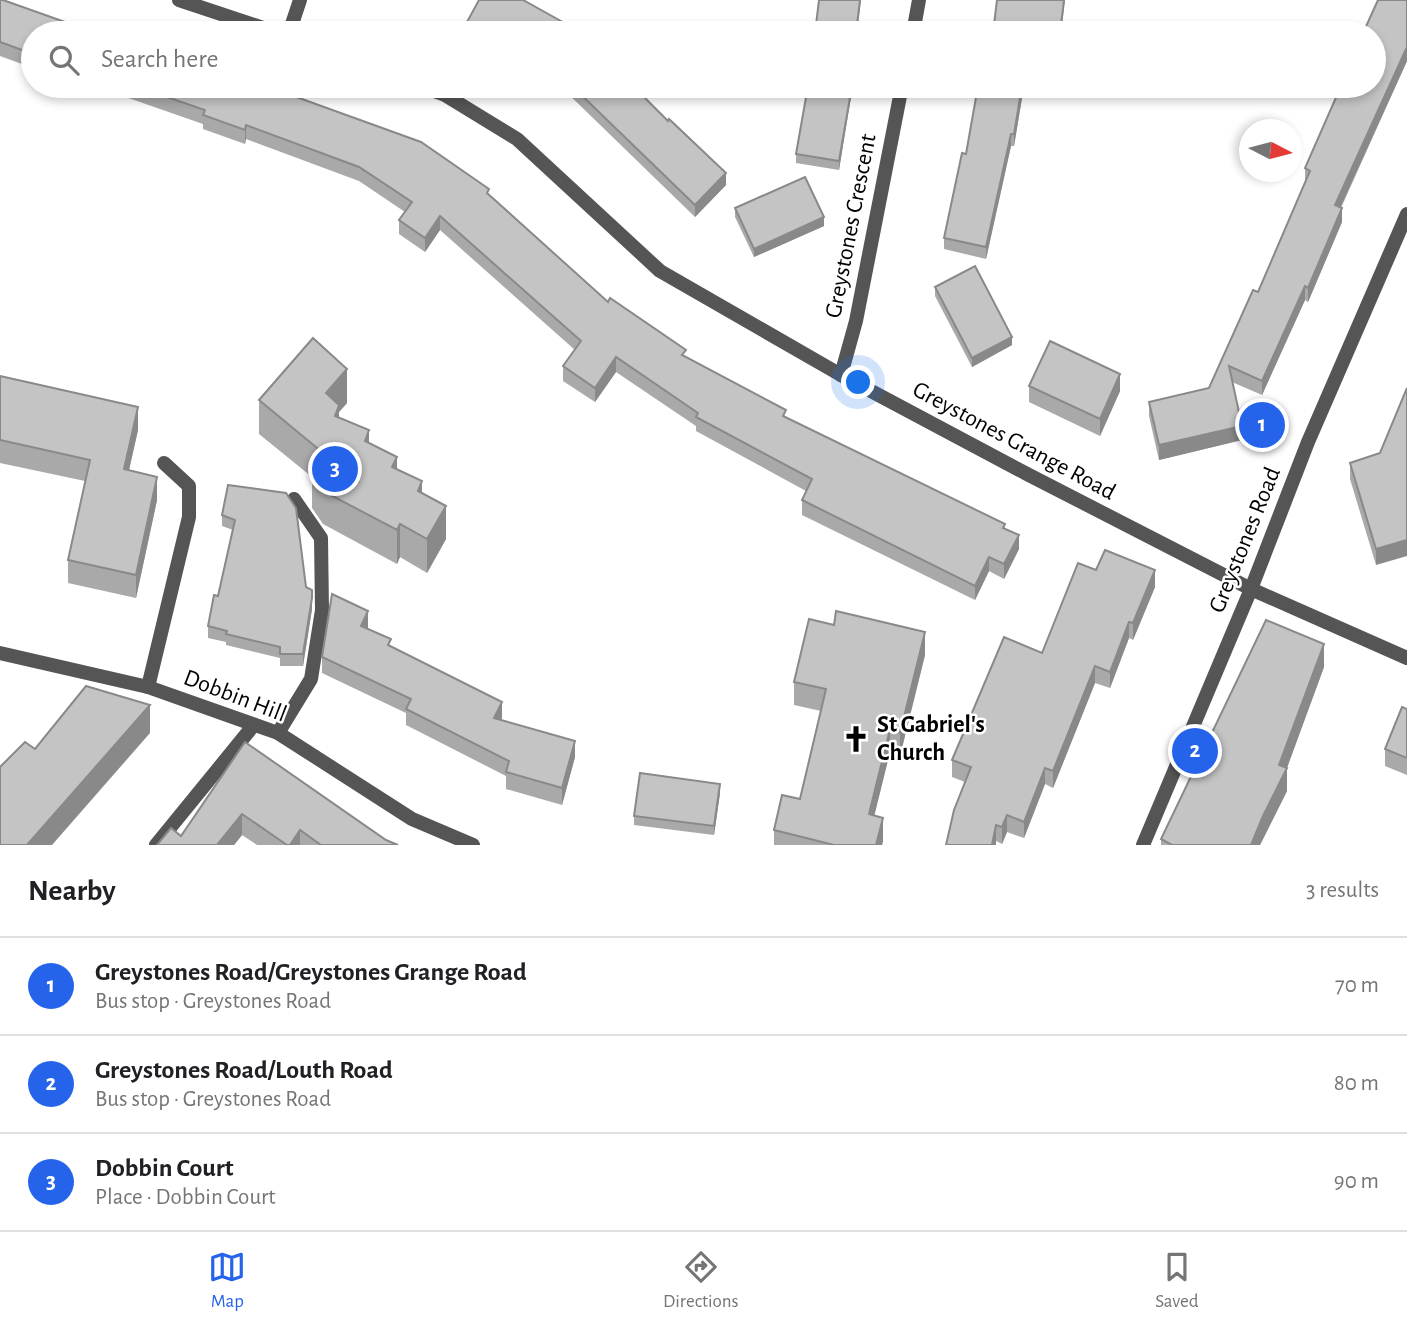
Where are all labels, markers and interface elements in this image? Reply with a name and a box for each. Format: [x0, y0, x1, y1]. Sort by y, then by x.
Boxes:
search box [21, 21, 1386, 98]
icon: search [45, 41, 83, 79]
text: Search here [101, 46, 219, 72]
north arrow [1239, 119, 1302, 182]
street label: Greystones Crescent [821, 132, 881, 320]
your location [841, 365, 875, 399]
street label: Greystones Grange Road [909, 377, 1119, 505]
pin: 1 [1239, 399, 1285, 451]
pin: 3 [312, 443, 358, 495]
street label: Greystones Road [1205, 464, 1285, 616]
street label: Dobbin Hill [180, 665, 290, 727]
place label: St Gabriel's Church [877, 713, 985, 765]
church icon: St Gabriel's Church [841, 724, 871, 754]
pin: 2 [1172, 725, 1218, 777]
text: Nearby [28, 876, 116, 906]
text: 3 results [1306, 879, 1379, 902]
text: Greystones Road/Greystones Grange Road [95, 959, 527, 985]
text: 1 [47, 974, 55, 997]
text: 70 m [1335, 974, 1379, 997]
text: Bus stop · Greystones Road [95, 990, 331, 1013]
text: Greystones Road/Louth Road [95, 1057, 393, 1083]
text: 2 [46, 1072, 56, 1095]
text: 80 m [1334, 1072, 1379, 1095]
text: Bus stop · Greystones Road [95, 1088, 331, 1111]
text: Dobbin Court [95, 1155, 234, 1181]
text: 3 [46, 1170, 56, 1193]
text: 90 m [1334, 1170, 1379, 1193]
text: Place · Dobbin Court [95, 1186, 276, 1209]
tab: Map [208, 1248, 246, 1313]
tab: Directions [663, 1248, 739, 1313]
tab: Saved [1155, 1248, 1199, 1313]

